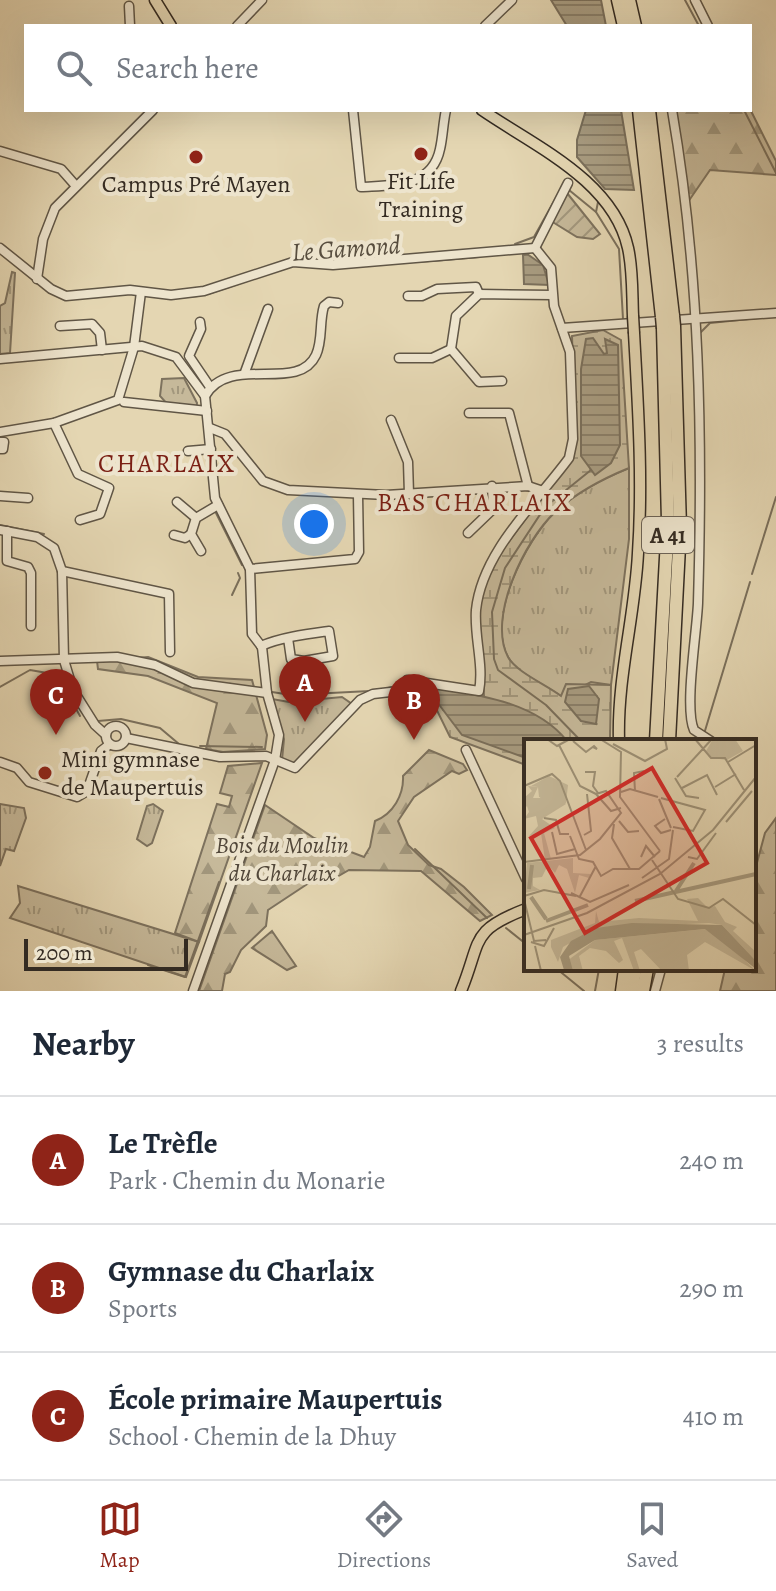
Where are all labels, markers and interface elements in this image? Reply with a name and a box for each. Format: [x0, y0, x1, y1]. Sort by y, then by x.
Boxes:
search box [24, 24, 752, 112]
icon: search [52, 46, 96, 90]
text: Search here [116, 48, 259, 88]
marker: Fit Life Training [412, 145, 430, 163]
marker: Campus Pré Mayen [187, 148, 205, 166]
place label: Fit Life Training [379, 165, 463, 225]
place label: Campus Pré Mayen [102, 168, 290, 200]
water label: Le Gamond [290, 227, 402, 270]
district label: CHARLAIX [98, 446, 236, 481]
district label: BAS CHARLAIX [377, 485, 573, 520]
your location [294, 504, 334, 544]
road number: A 41 [642, 517, 694, 553]
pin: A [279, 656, 331, 722]
pin: C [30, 669, 82, 735]
pin: B [388, 674, 440, 740]
inset map [524, 739, 756, 971]
place label: Mini gymnase de Maupertuis [61, 743, 204, 803]
marker: Mini gymnase de Maupertuis [36, 764, 54, 782]
park label: Bois du Moulin du Charlaix [215, 829, 349, 889]
scale bar [24, 935, 188, 971]
text: 200 m [36, 938, 93, 968]
text: Nearby [32, 1020, 135, 1067]
text: 3 results [657, 1026, 744, 1061]
text: Le Trèfle [108, 1123, 218, 1163]
text: A [50, 1143, 66, 1178]
text: 240 m [679, 1143, 744, 1178]
text: Park · Chemin du Monarie [108, 1163, 385, 1198]
text: Gymnase du Charlaix [108, 1251, 374, 1291]
text: B [50, 1271, 66, 1306]
text: 290 m [679, 1271, 744, 1306]
text: Sports [108, 1291, 177, 1326]
text: École primaire Maupertuis [108, 1379, 442, 1419]
text: C [50, 1399, 66, 1434]
text: 410 m [683, 1399, 744, 1434]
text: School · Chemin de la Dhuy [108, 1419, 396, 1454]
tab: Map [98, 1497, 142, 1575]
tab: Directions [337, 1497, 431, 1575]
tab: Saved [626, 1497, 678, 1575]

